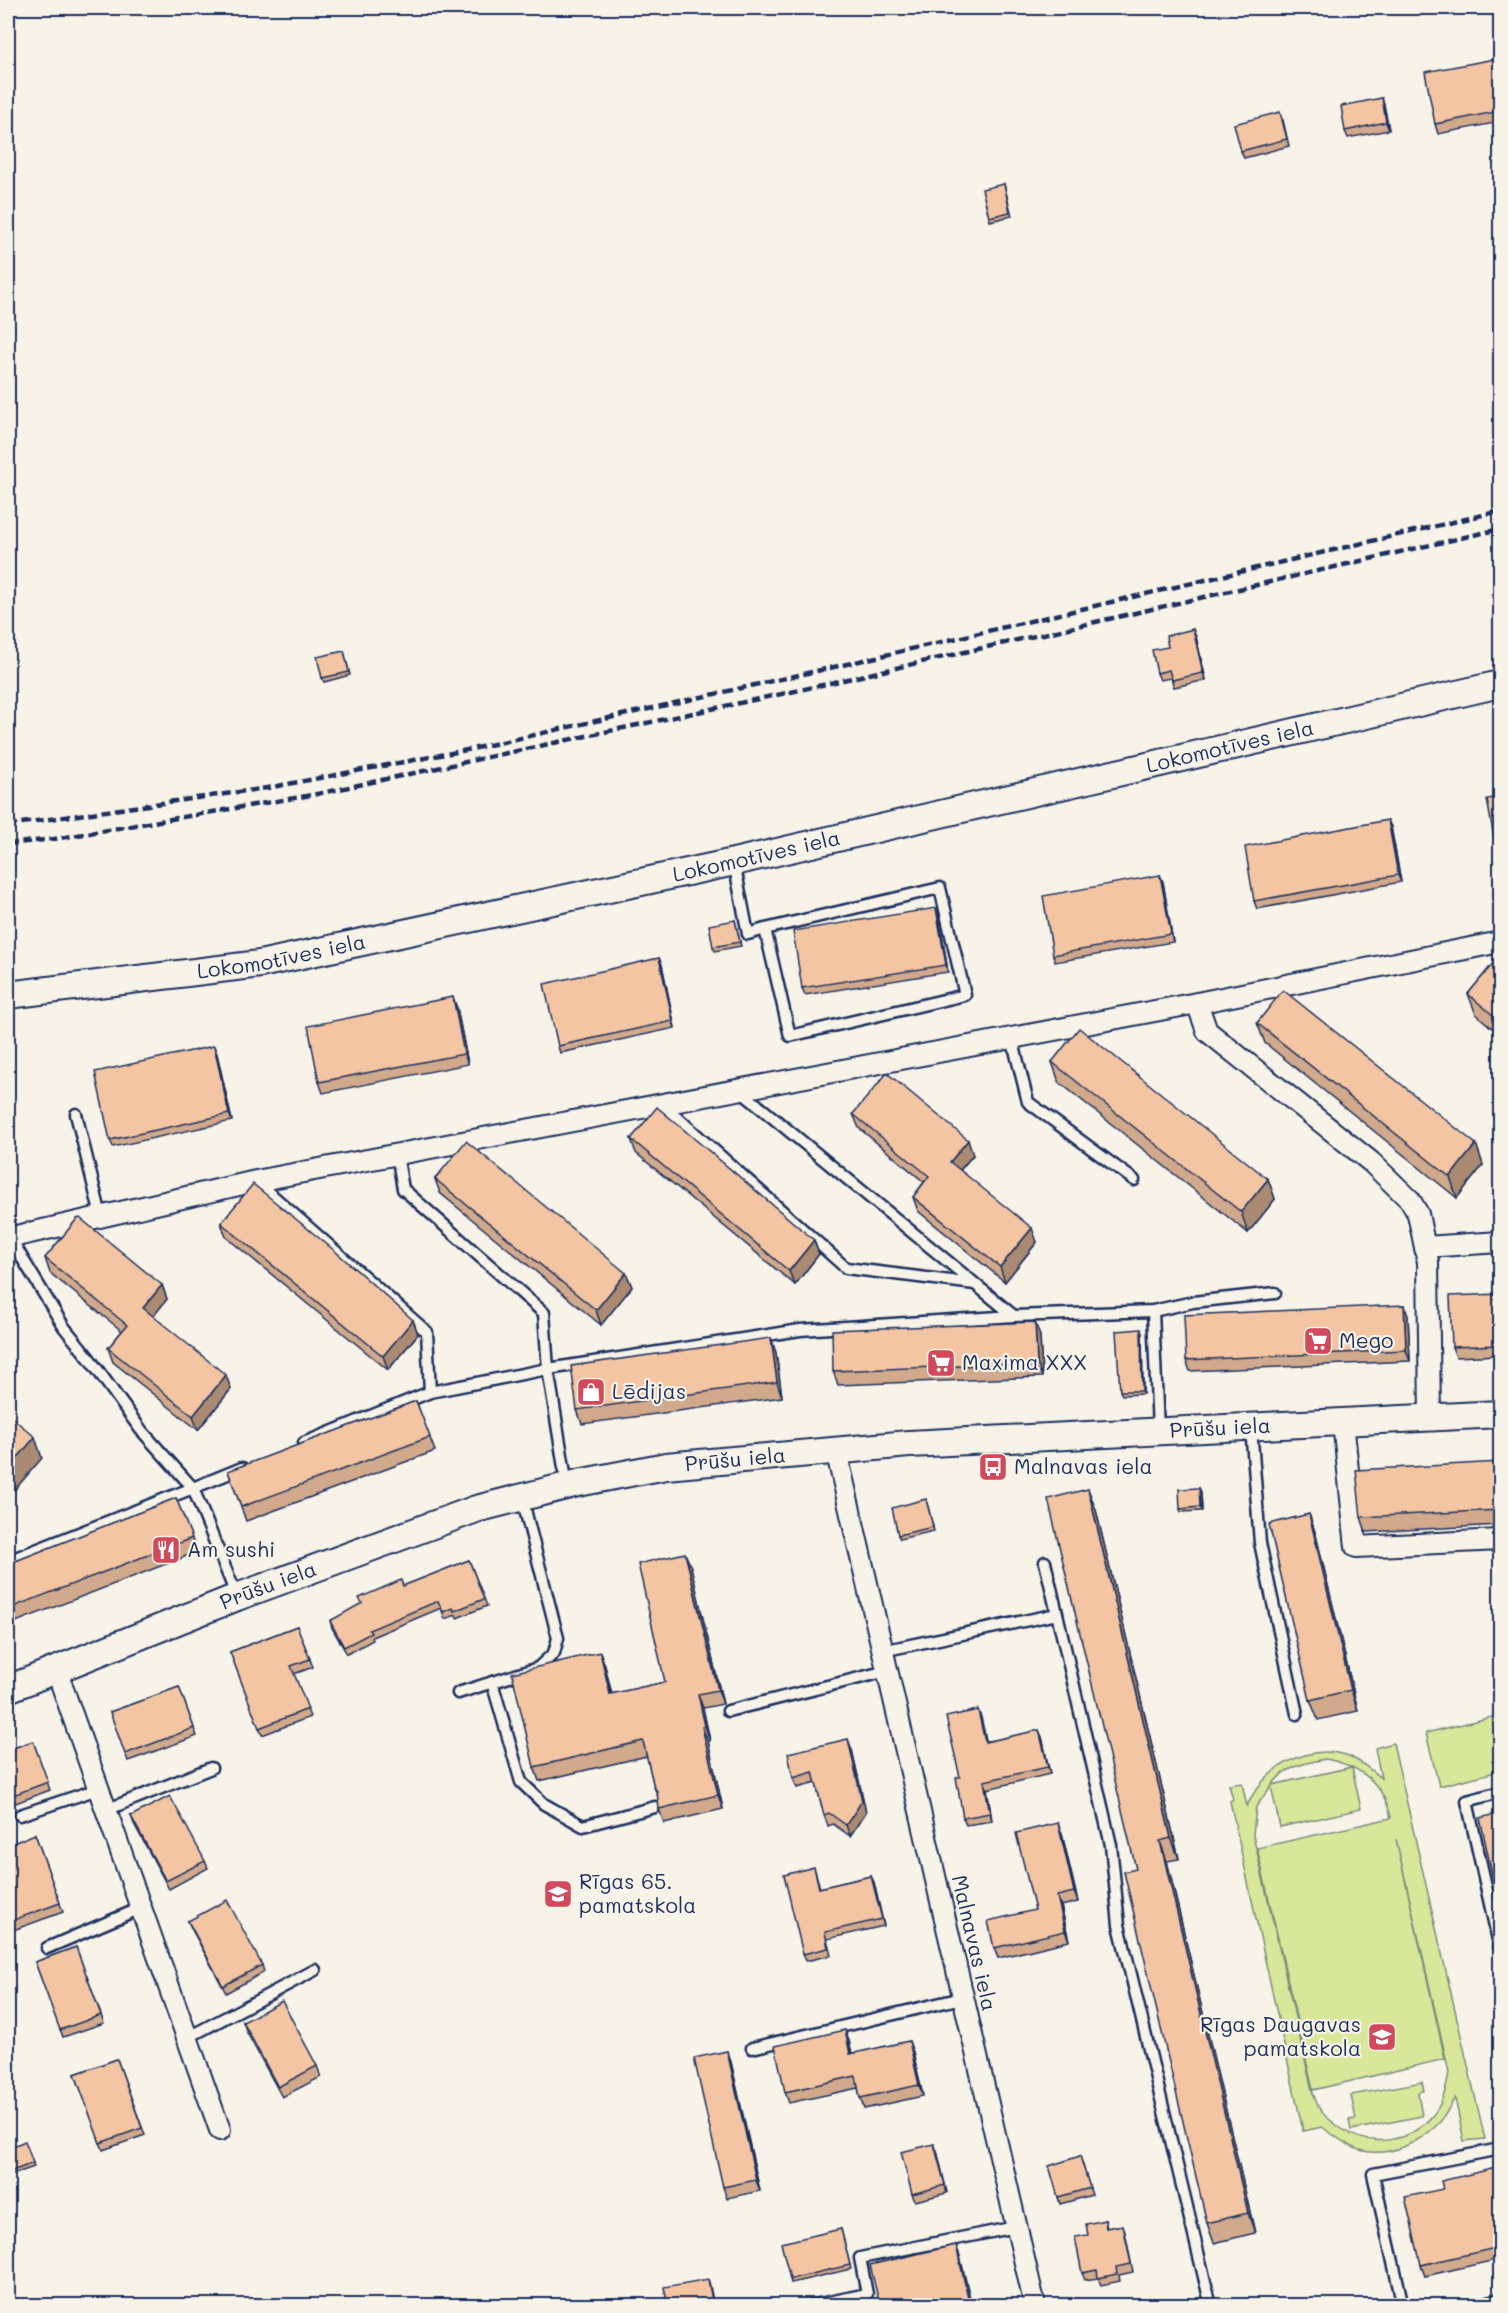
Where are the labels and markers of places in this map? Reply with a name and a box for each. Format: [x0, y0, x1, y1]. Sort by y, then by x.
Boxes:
supermarket icon: Mego [1302, 1325, 1334, 1357]
place label: Mego [1339, 1326, 1393, 1353]
supermarket icon: Maxima XXX [925, 1347, 957, 1379]
place label: Maxima XXX [962, 1348, 1087, 1375]
shop icon: Lēdijas [575, 1376, 607, 1408]
place label: Lēdijas [612, 1377, 686, 1404]
bus stop icon: Malnavas iela [977, 1451, 1009, 1483]
place label: Malnavas iela [1014, 1452, 1153, 1479]
restaurant icon: Am sushi [150, 1534, 182, 1566]
place label: Am sushi [187, 1535, 275, 1562]
place label: Rīgas 65. pamatskola [579, 1867, 696, 1918]
school or university icon: Rīgas 65. pamatskola [542, 1878, 574, 1910]
place label: Rīgas Daugavas pamatskola [1200, 2010, 1361, 2061]
school or university icon: Rīgas Daugavas pamatskola [1366, 2021, 1398, 2053]

